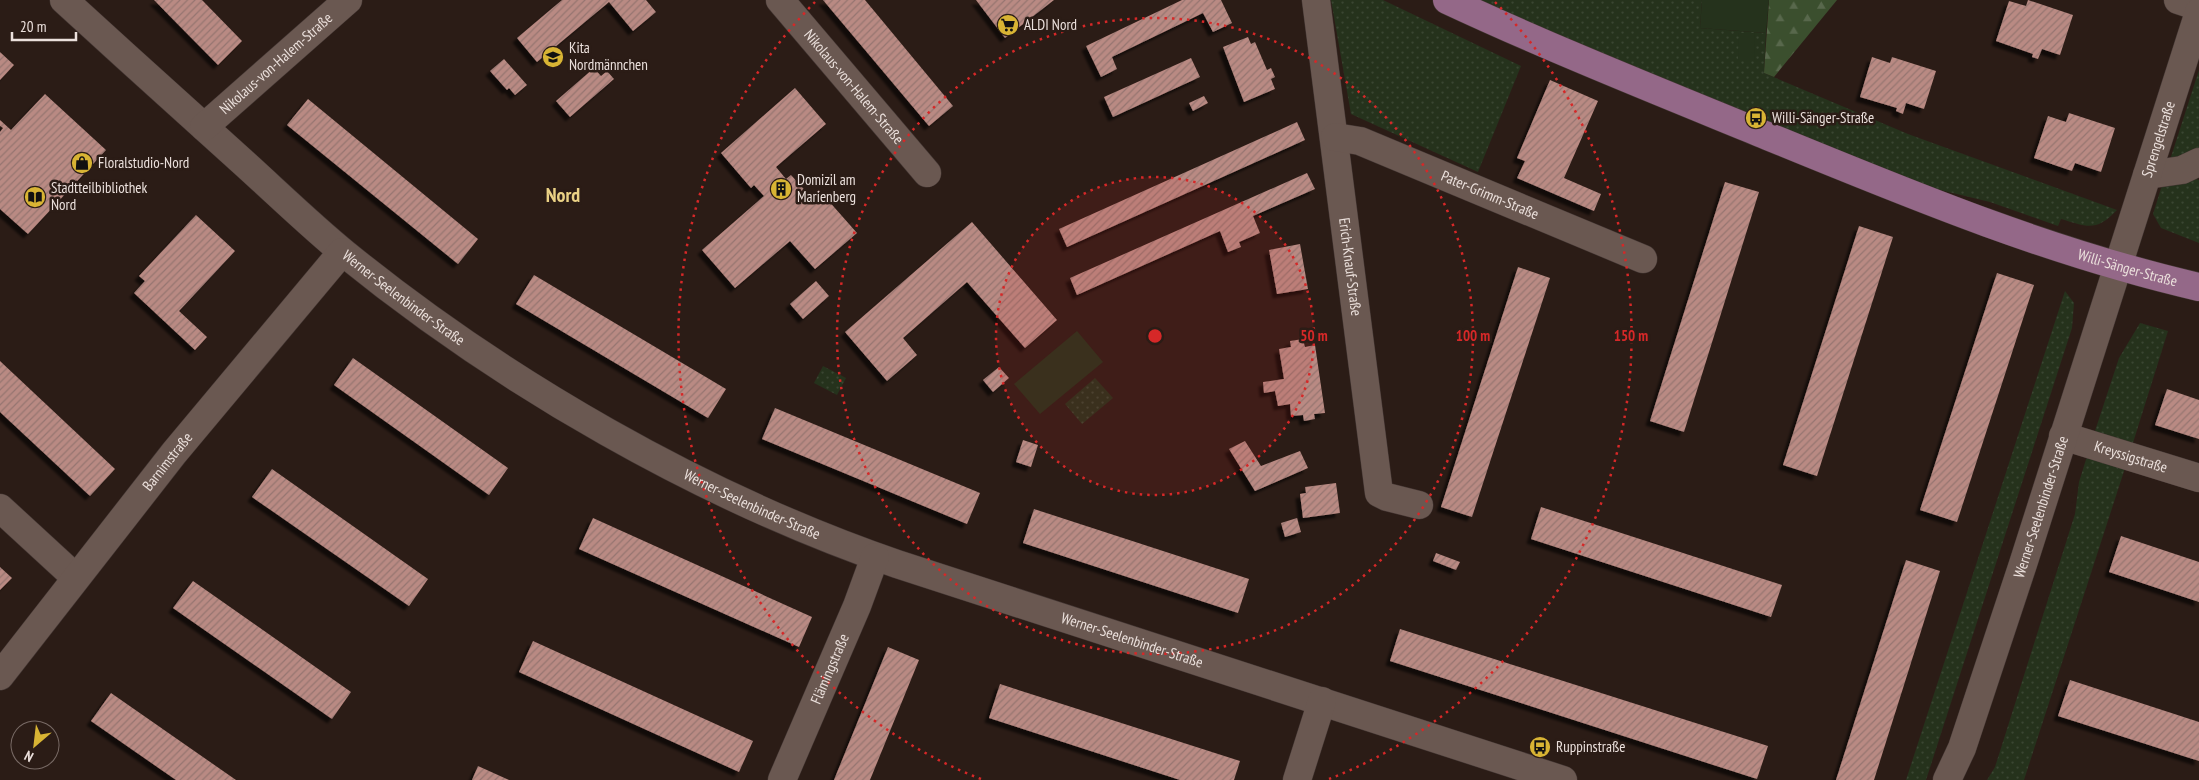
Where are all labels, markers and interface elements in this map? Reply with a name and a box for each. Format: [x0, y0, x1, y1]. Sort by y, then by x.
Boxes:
street label: Nikolaus-von-Halem-Straße [215, 8, 336, 118]
scale bar [12, 10, 76, 42]
supermarket icon: ALDI Nord [996, 13, 1020, 37]
place label: ALDI Nord [1024, 15, 1077, 34]
text: 20 m [20, 17, 46, 36]
street label: Nikolaus-von-Halem-Straße [800, 25, 908, 148]
place label: Kita Nordmännchen [569, 38, 648, 74]
school or university icon: Kita Nordmännchen [541, 45, 565, 69]
street label: Sprengelstraße [2137, 99, 2179, 180]
bus stop icon: Willi-Sänger-Straße [1744, 106, 1768, 130]
place label: Willi-Sänger-Straße [1772, 108, 1874, 127]
shop icon: Floralstudio-Nord [70, 151, 94, 175]
place label: Floralstudio-Nord [98, 153, 189, 172]
street label: Pater-Grimm-Straße [1438, 166, 1542, 223]
place label: Domizil am Marienberg [797, 170, 856, 206]
building icon: Domizil am Marienberg [769, 177, 793, 201]
place label: Stadtteilbibliothek Nord [51, 178, 148, 214]
district label: Nord [546, 182, 580, 208]
library icon: Stadtteilbibliothek Nord [23, 185, 47, 209]
street label: Erich-Knauf-Straße [1335, 217, 1366, 317]
street label: Willi-Sänger-Straße [2076, 244, 2179, 290]
street label: Werner-Seelenbinder-Straße [339, 246, 469, 349]
text: 50 m [1300, 326, 1328, 345]
text: 100 m [1456, 326, 1490, 345]
text: 150 m [1614, 326, 1648, 345]
centre of rings [1146, 327, 1164, 345]
street label: Barnimstraße [138, 428, 196, 495]
street label: Werner-Seelenbinder-Straße [2009, 433, 2072, 580]
street label: Kreyssigstraße [2092, 436, 2170, 477]
street label: Werner-Seelenbinder-Straße [681, 465, 823, 543]
street label: Werner-Seelenbinder-Straße [1059, 608, 1205, 672]
street label: Flämingstraße [806, 631, 853, 707]
north arrow [10, 720, 60, 770]
bus stop icon: Ruppinstraße [1528, 735, 1552, 759]
place label: Ruppinstraße [1556, 737, 1625, 756]
text: N [21, 747, 36, 766]

